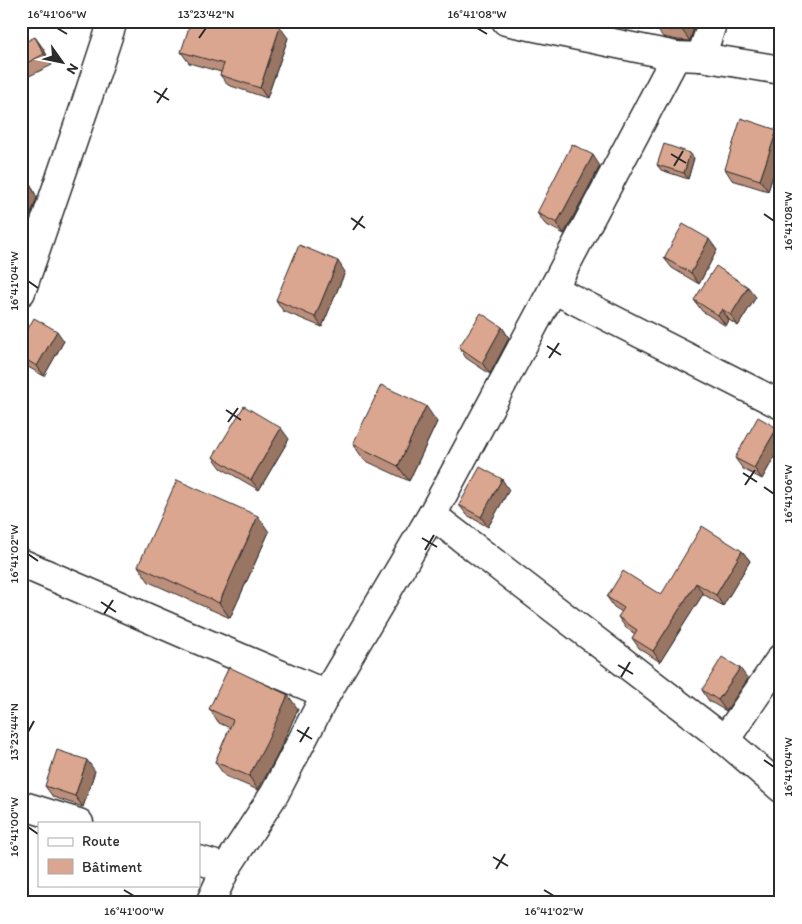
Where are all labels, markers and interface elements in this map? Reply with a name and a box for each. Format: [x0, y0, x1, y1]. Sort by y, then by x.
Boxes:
text: 16°41'06"W [28, 7, 86, 21]
text: 13°23'42"N [178, 7, 234, 21]
text: 16°41'08"W [447, 7, 507, 21]
north arrow [38, 38, 88, 88]
text: N [63, 60, 82, 77]
text: 16°41'08"W [781, 191, 795, 251]
text: 16°41'04"W [7, 251, 21, 311]
text: 16°41'06"W [781, 465, 795, 523]
text: 16°41'02"W [7, 525, 21, 583]
text: 13°23'44"N [7, 703, 21, 761]
text: 16°41'04"W [781, 737, 795, 797]
text: 16°41'00"W [7, 797, 21, 857]
legend [38, 822, 200, 886]
text: Route [82, 832, 120, 850]
text: Bâtiment [82, 858, 143, 876]
text: 16°41'00"W [104, 904, 164, 918]
text: 16°41'02"W [525, 904, 583, 918]

